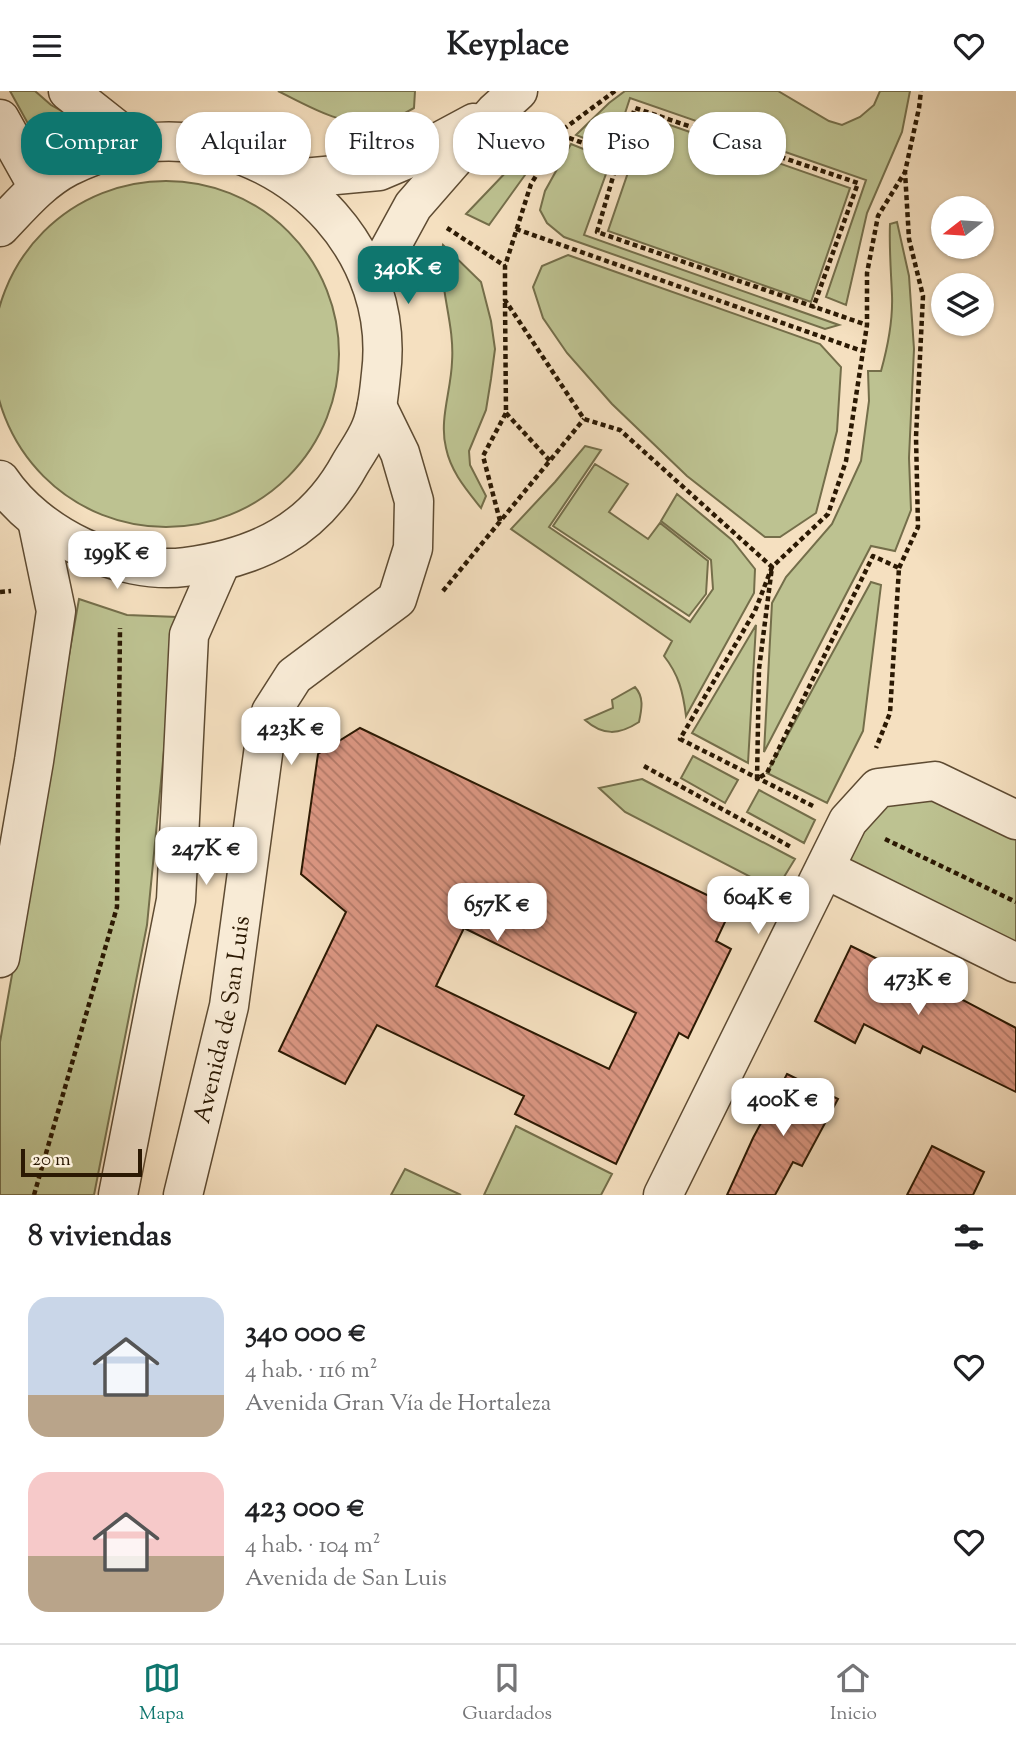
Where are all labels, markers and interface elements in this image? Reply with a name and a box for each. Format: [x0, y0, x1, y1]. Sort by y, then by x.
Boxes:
text: Keyplace [447, 23, 569, 69]
icon: menu [28, 27, 66, 65]
icon: heart [950, 27, 988, 65]
chip: Comprar [21, 112, 162, 175]
chip: Alquilar [176, 112, 311, 175]
chip: Filtros [325, 112, 439, 175]
chip: Nuevo [453, 112, 569, 175]
chip: Piso [583, 112, 674, 175]
chip: Casa [688, 112, 786, 175]
north arrow [931, 196, 994, 259]
map controls [931, 196, 994, 336]
pin: 340K € [351, 247, 465, 306]
text: 340K € [374, 252, 442, 285]
button: layers [931, 273, 994, 336]
pin: 199K € [60, 531, 174, 591]
text: 199K € [84, 537, 150, 570]
pin: 423K € [234, 707, 348, 767]
text: 423K € [257, 713, 325, 746]
pin: 247K € [149, 827, 263, 887]
text: 247K € [171, 833, 241, 866]
pin: 604K € [701, 877, 815, 936]
text: 604K € [723, 882, 793, 915]
pin: 657K € [440, 883, 554, 943]
text: 657K € [464, 889, 530, 922]
street label: Avenida de San Luis [186, 914, 260, 1127]
pin: 473K € [861, 957, 975, 1017]
text: 473K € [884, 963, 952, 996]
pin: 400K € [726, 1079, 840, 1138]
text: 400K € [747, 1084, 819, 1117]
scale bar [21, 1146, 142, 1178]
text: 20 m [32, 1147, 71, 1174]
text: 8 viviendas [28, 1216, 172, 1259]
icon: filters [950, 1218, 988, 1256]
text: 340 000 € [245, 1312, 367, 1355]
icon: home [84, 1325, 168, 1409]
icon: heart [950, 1348, 988, 1386]
text: 4 hab. · 116 m² [245, 1355, 377, 1388]
text: Avenida Gran Vía de Hortaleza [245, 1388, 551, 1421]
text: 423 000 € [245, 1487, 365, 1530]
icon: home [84, 1500, 168, 1584]
icon: heart [950, 1523, 988, 1561]
text: 4 hab. · 104 m² [245, 1530, 381, 1563]
text: Avenida de San Luis [245, 1563, 447, 1596]
tab: Mapa [139, 1659, 184, 1728]
tab: Guardados [462, 1659, 552, 1728]
tab: Inicio [830, 1659, 877, 1728]

